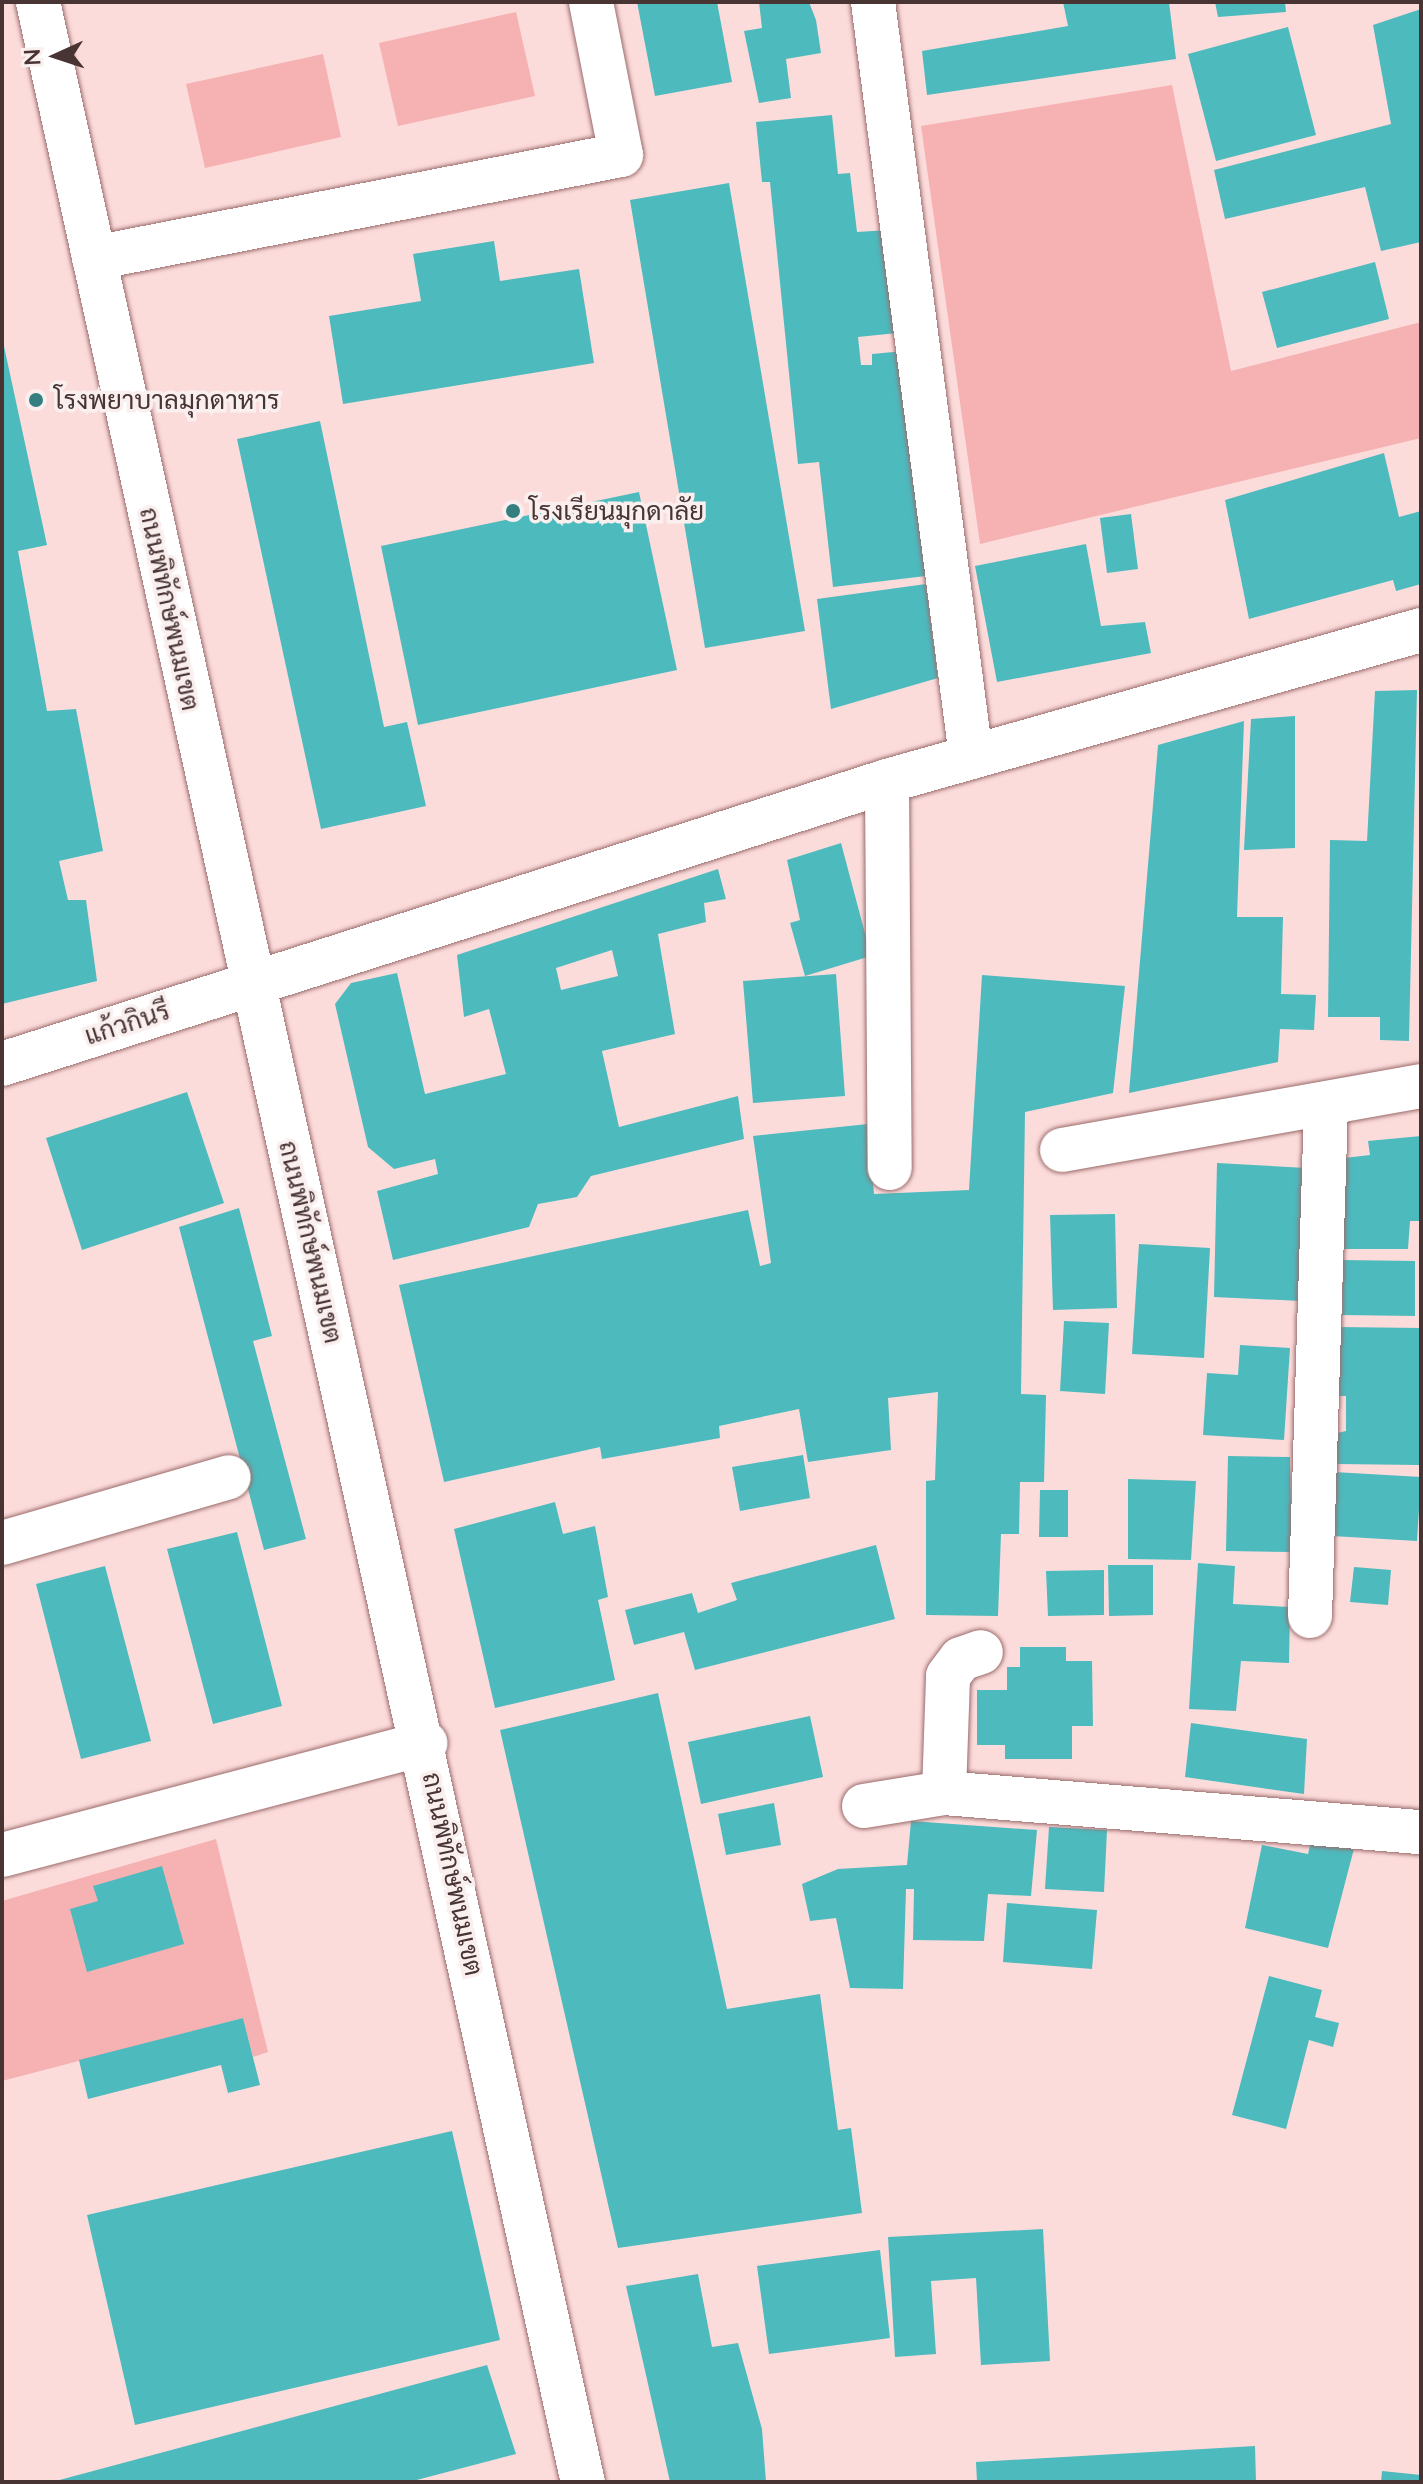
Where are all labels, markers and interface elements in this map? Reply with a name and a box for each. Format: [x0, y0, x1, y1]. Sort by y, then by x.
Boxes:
north arrow [16, 16, 96, 96]
text: N [18, 48, 45, 66]
place label: โรงพยาบาลมุกดาหาร [54, 384, 280, 416]
marker: โรงพยาบาลมุกดาหาร [25, 389, 47, 411]
place label: โรงเรียนมุกดาลัย [529, 495, 704, 527]
marker: โรงเรียนมุกดาลัย [504, 502, 522, 520]
street label: ถนนพิทักษ์พนมเขต [133, 504, 207, 714]
street label: แก้วกินรี [81, 995, 173, 1051]
street label: ถนนพิทักษ์พนมเขต [273, 1138, 349, 1346]
street label: ถนนพิทักษ์พนมเขต [416, 1769, 490, 1979]

